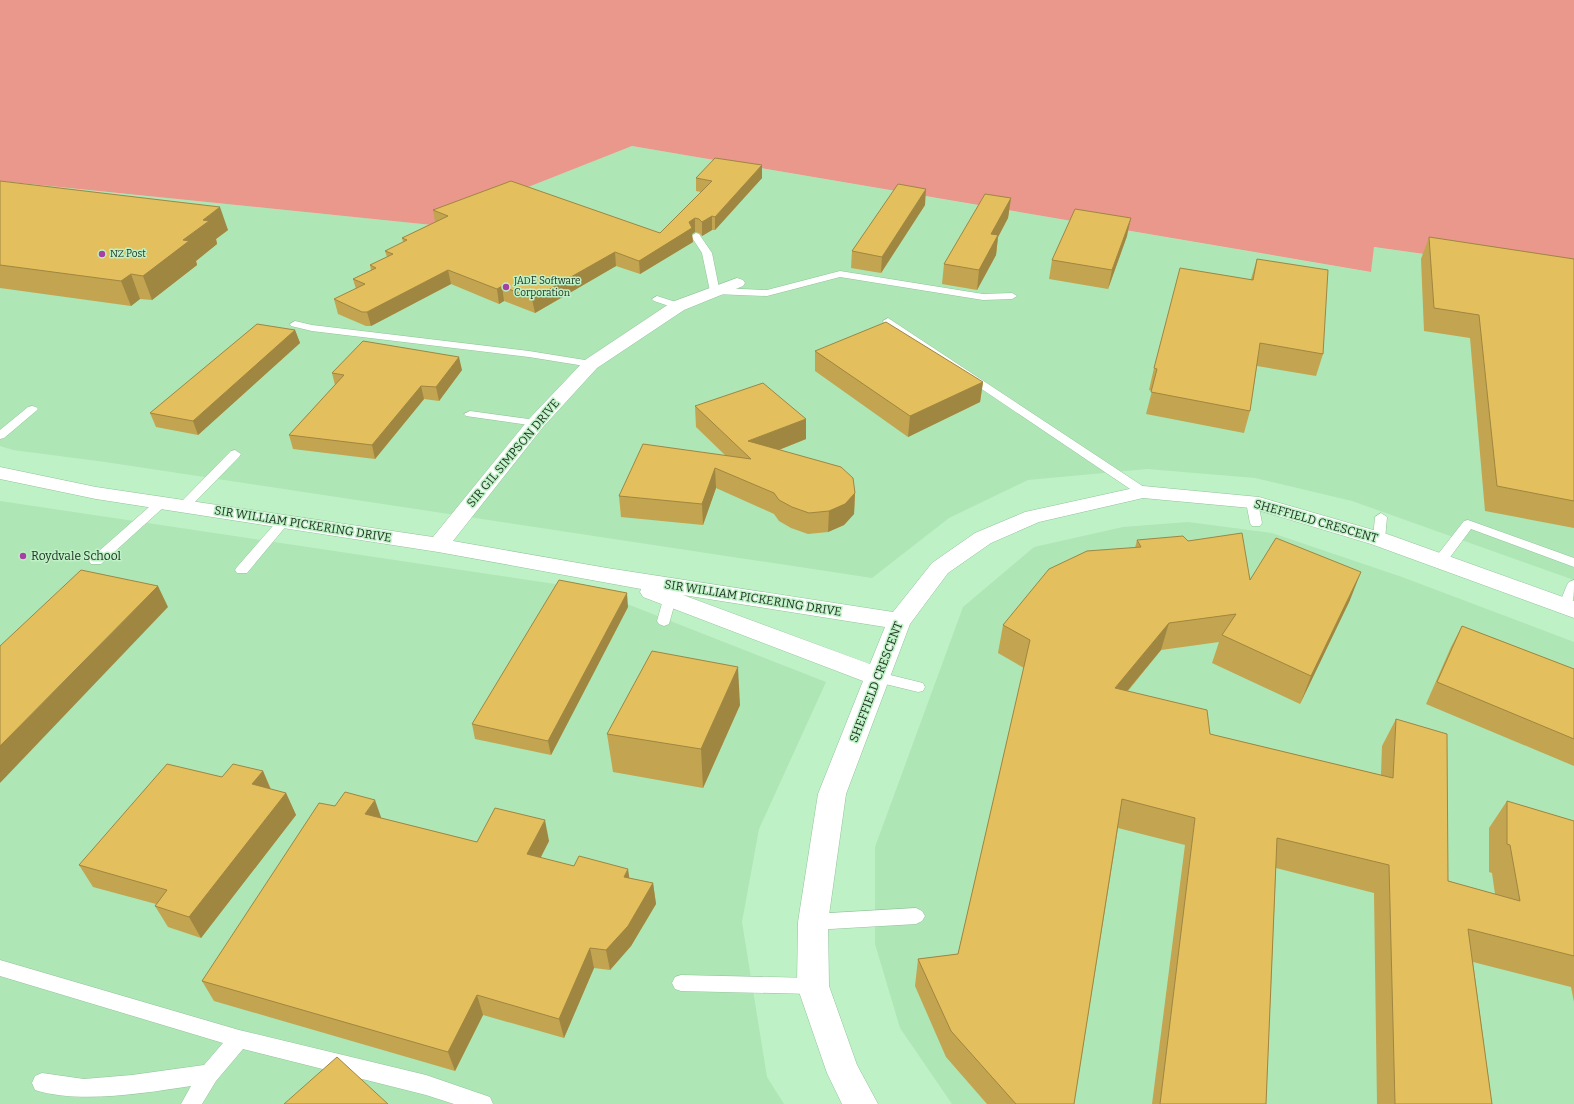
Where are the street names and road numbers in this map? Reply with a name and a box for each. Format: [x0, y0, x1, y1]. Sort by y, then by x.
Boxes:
street label: SIR GIL SIMPSON DRIVE [464, 396, 562, 510]
street label: SHEFFIELD CRESCENT [1253, 497, 1379, 545]
street label: SIR WILLIAM PICKERING DRIVE [213, 503, 393, 545]
street label: SIR WILLIAM PICKERING DRIVE [663, 577, 843, 619]
street label: SHEFFIELD CRESCENT [847, 620, 905, 744]

